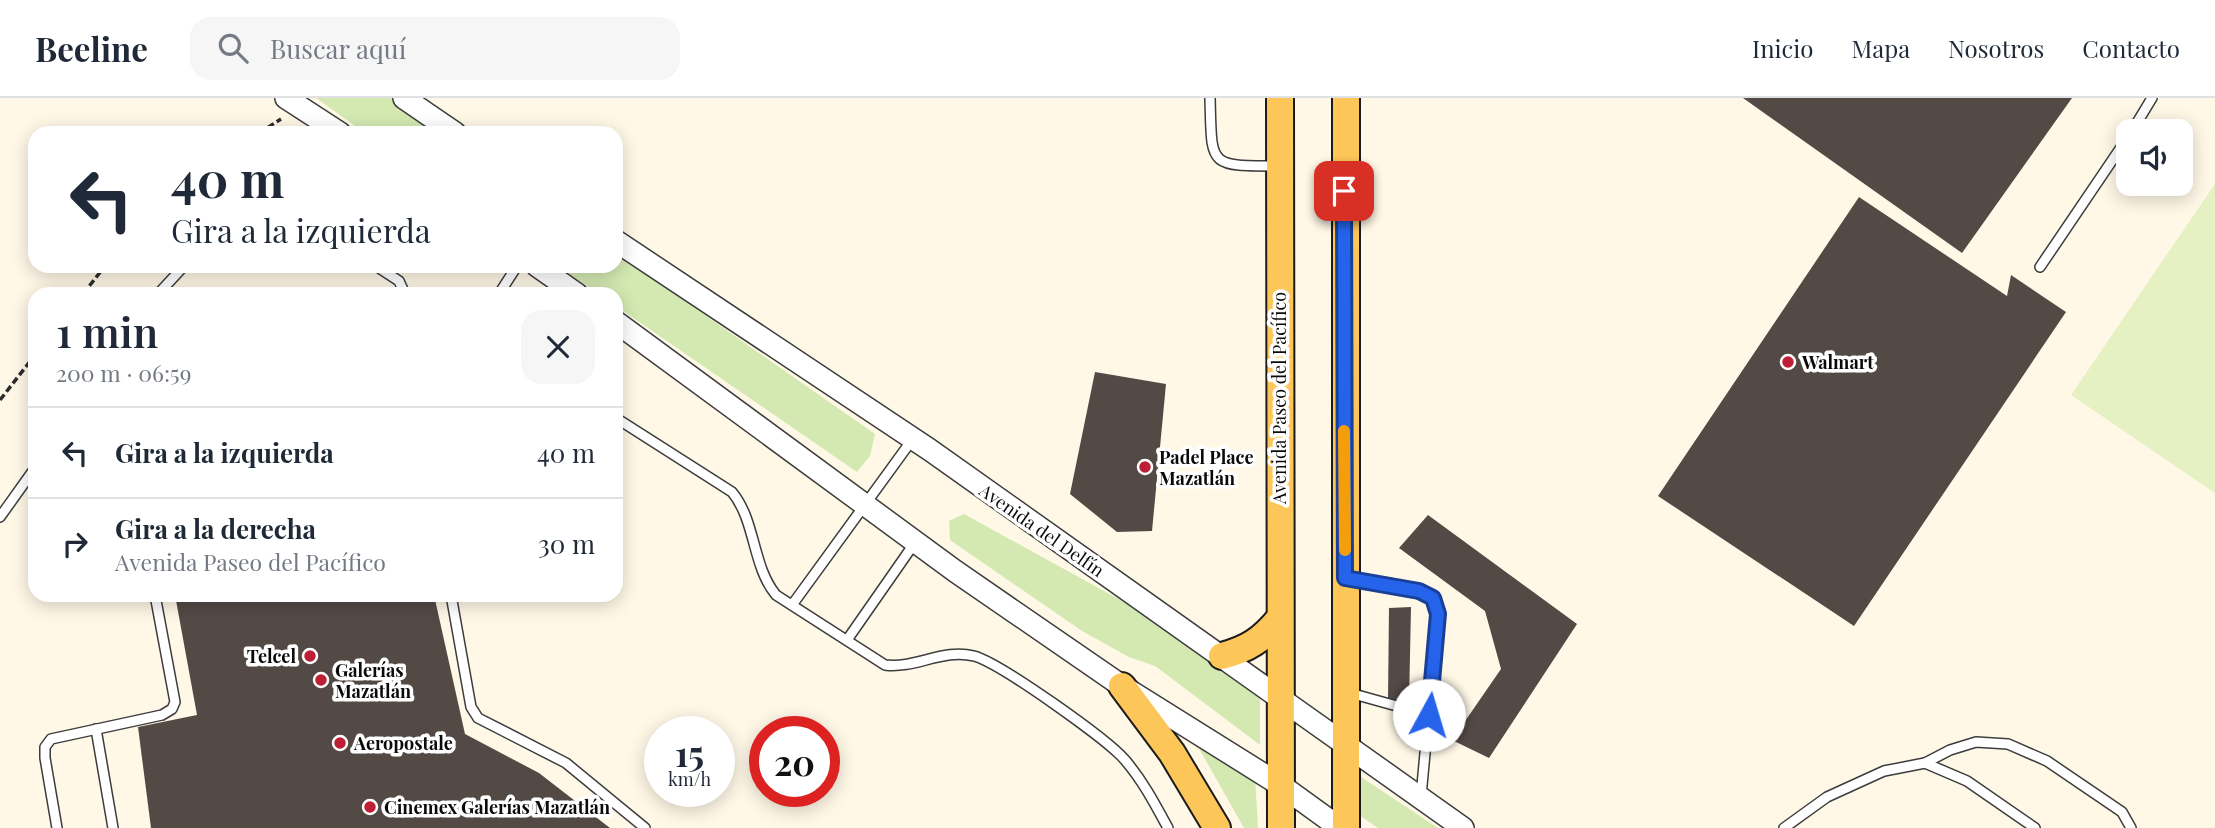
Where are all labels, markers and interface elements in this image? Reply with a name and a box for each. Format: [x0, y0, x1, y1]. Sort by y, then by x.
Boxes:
search box [190, 17, 680, 80]
text: Beeline [35, 26, 148, 70]
icon: search [214, 29, 252, 67]
text: Buscar aquí [270, 31, 406, 66]
text: Inicio [1752, 32, 1813, 64]
text: Mapa [1851, 32, 1910, 64]
text: Nosotros [1948, 32, 2044, 64]
text: Contacto [2082, 32, 2180, 64]
map controls [2116, 119, 2193, 196]
button: sound [2116, 119, 2193, 196]
text: 40 m [171, 145, 284, 210]
icon: left [56, 154, 147, 245]
pin [1314, 161, 1374, 221]
icon: arrive [1325, 172, 1363, 210]
text: Gira a la izquierda [171, 208, 431, 251]
street label: Avenida Paseo del Pacífico [1267, 292, 1291, 505]
text: 1 min [56, 303, 158, 359]
button: close [521, 310, 595, 384]
place label: Walmart [1801, 350, 1874, 374]
marker: Walmart [1780, 354, 1796, 370]
text: 200 m · 06:59 [56, 357, 191, 388]
icon: left [56, 434, 94, 472]
text: Gira a la izquierda [115, 435, 334, 470]
text: 40 m [537, 435, 595, 470]
place label: Padel Place Mazatlán [1159, 445, 1254, 490]
marker: Padel Place Mazatlán [1137, 459, 1153, 475]
street label: Avenida del Delfín [974, 477, 1109, 582]
text: Gira a la derecha [115, 511, 316, 546]
icon: right [56, 525, 94, 563]
text: 30 m [538, 526, 595, 561]
text: Avenida Paseo del Pacífico [115, 546, 386, 577]
place label: Telcel [247, 644, 296, 668]
marker: Telcel [302, 648, 318, 664]
place label: Galerías Mazatlán [335, 658, 411, 703]
marker: Galerías Mazatlán [313, 672, 329, 688]
position arrow [1392, 678, 1466, 752]
speed limit sign: 20 [749, 716, 840, 807]
text: 15 [675, 729, 704, 776]
place label: Aeropostale [353, 731, 453, 755]
marker: Aeropostale [332, 735, 348, 751]
text: km/h [668, 767, 711, 791]
place label: Cinemex Galerías Mazatlán [384, 795, 610, 819]
marker: Cinemex Galerías Mazatlán [362, 799, 378, 815]

